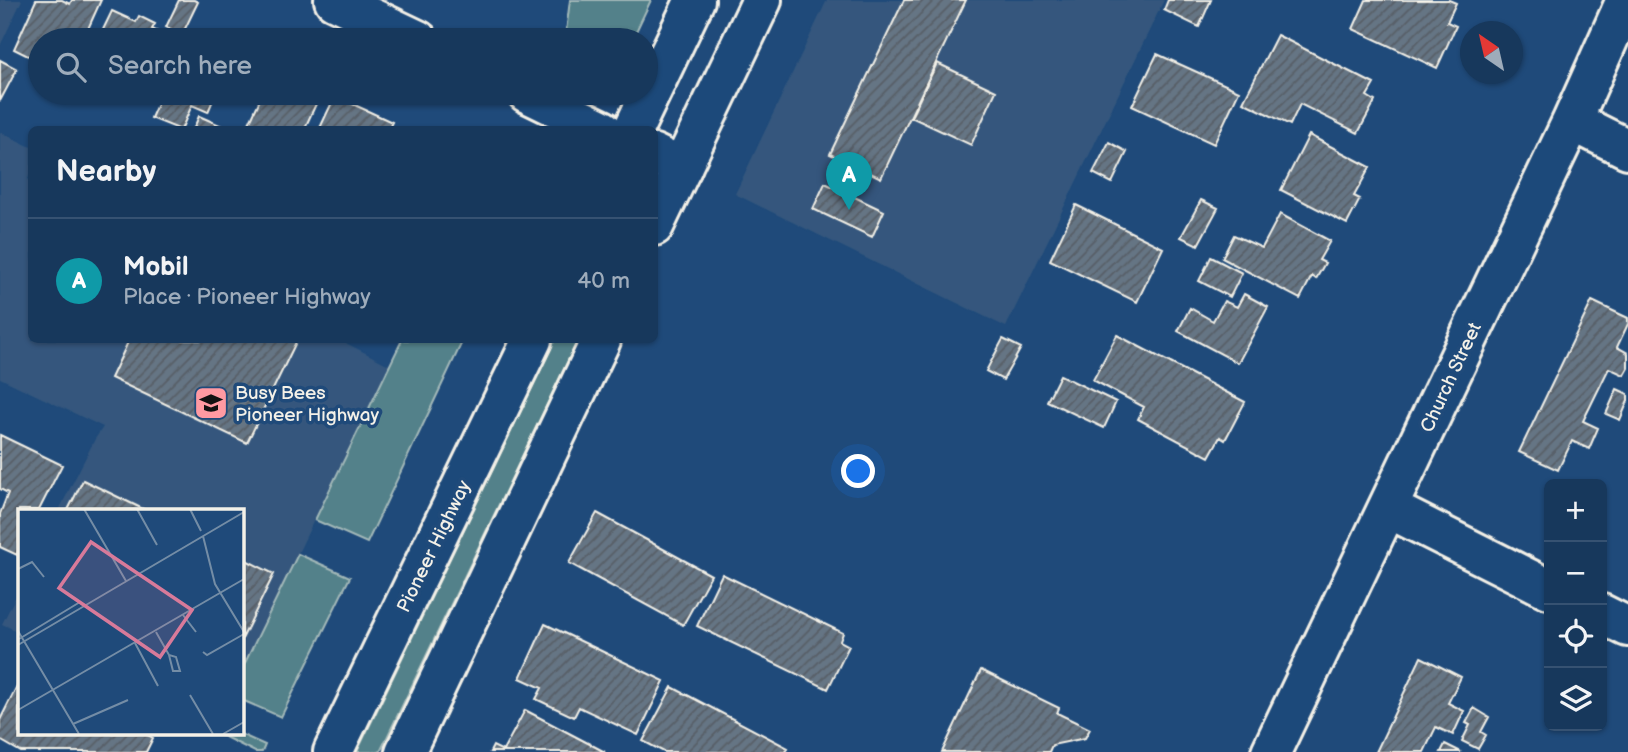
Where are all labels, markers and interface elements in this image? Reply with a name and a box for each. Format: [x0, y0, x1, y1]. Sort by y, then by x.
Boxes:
north arrow [1460, 21, 1523, 84]
search box [28, 28, 658, 105]
icon: search [52, 48, 90, 86]
text: Search here [108, 51, 252, 82]
pin: A [826, 152, 872, 210]
text: Nearby [56, 154, 156, 190]
text: Mobil [123, 252, 188, 283]
text: A [72, 267, 86, 295]
text: 40 m [577, 267, 630, 295]
text: Place · Pioneer Highway [123, 283, 371, 311]
street label: Church Street [1416, 319, 1487, 436]
place label: Busy Bees Pioneer Highway [235, 382, 379, 427]
school or university icon: Busy Bees Pioneer Highway [192, 384, 230, 422]
your location [841, 454, 875, 488]
street label: Pioneer Highway [392, 477, 476, 616]
map controls [1544, 479, 1607, 731]
button: + [1544, 479, 1607, 542]
inset map [18, 509, 243, 734]
button: − [1544, 542, 1607, 605]
button: locate [1544, 605, 1607, 668]
button: layers [1544, 668, 1607, 731]

